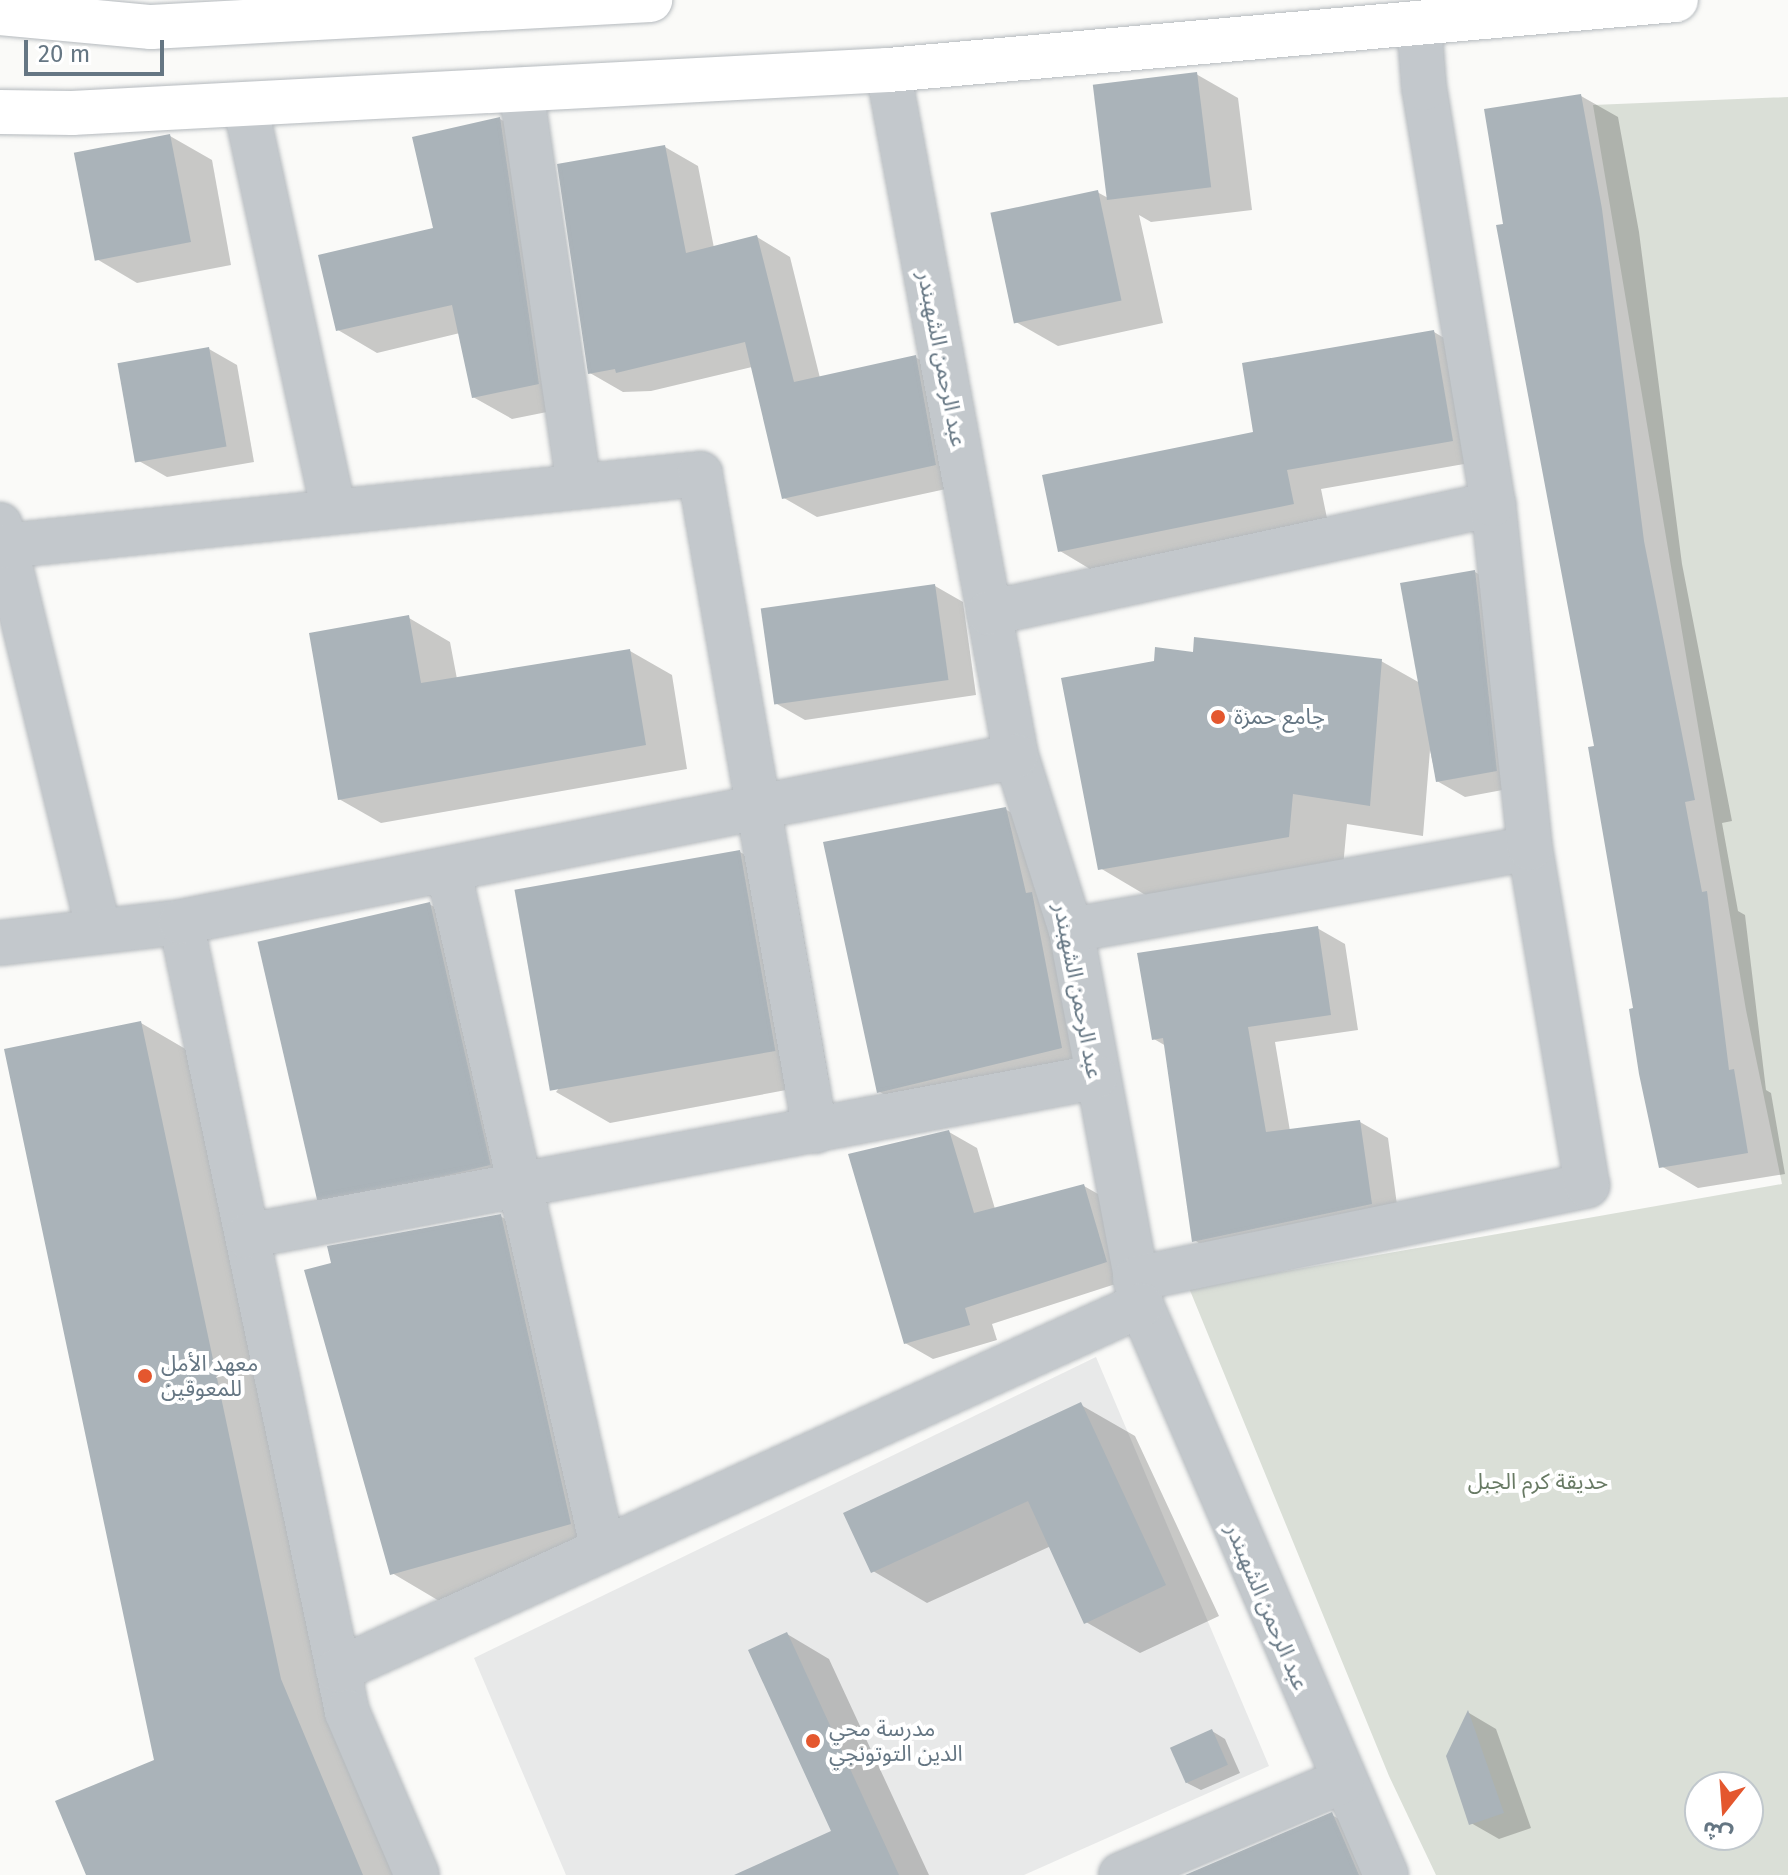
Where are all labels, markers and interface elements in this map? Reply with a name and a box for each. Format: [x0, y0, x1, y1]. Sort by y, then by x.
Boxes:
scale bar [28, 24, 168, 74]
text: 20 m [38, 40, 90, 68]
street label: عبد الرحمن الشهبندر [912, 269, 972, 449]
place label: جامع حمزة [1234, 704, 1325, 730]
marker: جامع حمزة [1209, 708, 1227, 726]
street label: عبد الرحمن الشهبندر [1048, 901, 1108, 1081]
place label: معهد الأمل للمعوقين [161, 1350, 258, 1402]
marker: معهد الأمل للمعوقين [136, 1367, 154, 1385]
park label: حديقة كرم الجبل [1468, 1469, 1608, 1495]
street label: عبد الرحمن الشهبندر [1220, 1520, 1314, 1694]
place label: مدرسة محي الدين التوتونجي [829, 1715, 963, 1766]
marker: مدرسة محي الدين التوتونجي [804, 1732, 822, 1750]
north arrow [1684, 1771, 1764, 1851]
text: ش [1699, 1815, 1736, 1850]

